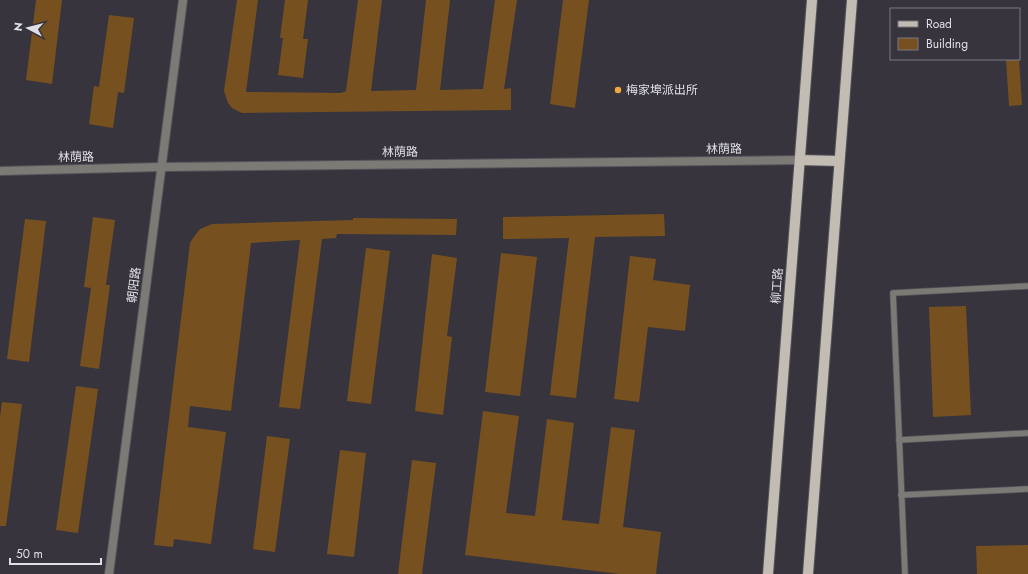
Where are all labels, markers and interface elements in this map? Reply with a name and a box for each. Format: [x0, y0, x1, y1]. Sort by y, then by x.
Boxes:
north arrow [8, 8, 48, 48]
legend [890, 8, 1020, 60]
text: Road [926, 15, 952, 33]
text: N [10, 21, 27, 32]
text: Building [926, 35, 968, 53]
place label: 梅家埠派出所 [626, 81, 698, 99]
marker: 梅家埠派出所 [613, 85, 623, 95]
street label: 林荫路 [706, 140, 742, 158]
street label: 林荫路 [382, 143, 418, 161]
street label: 林荫路 [58, 148, 94, 166]
street label: 朝阳路 [123, 266, 145, 304]
street label: 柳工路 [767, 267, 787, 305]
scale bar [10, 540, 101, 566]
text: 50 m [16, 545, 43, 563]

